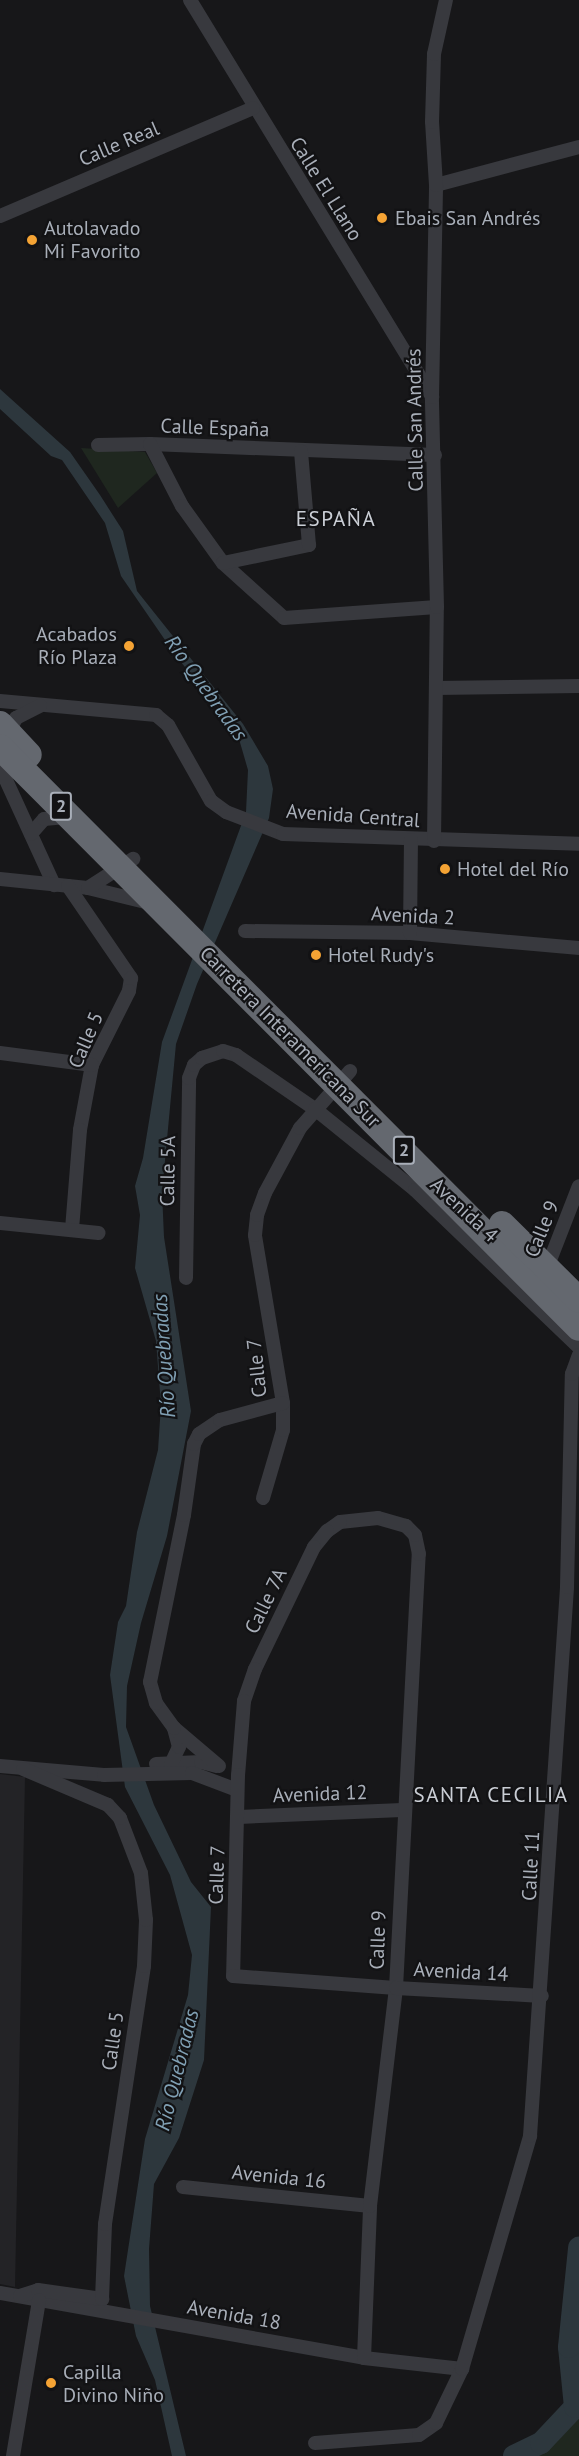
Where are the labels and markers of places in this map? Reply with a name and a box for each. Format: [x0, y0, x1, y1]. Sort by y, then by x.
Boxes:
place label: Ebais San Andrés [395, 206, 541, 230]
marker: Ebais San Andrés [373, 209, 391, 227]
place label: Autolavado Mi Favorito [44, 216, 141, 263]
marker: Autolavado Mi Favorito [25, 233, 39, 247]
place label: Acabados Río Plaza [36, 622, 117, 669]
marker: Acabados Río Plaza [122, 639, 136, 653]
place label: Hotel del Río [457, 857, 569, 881]
marker: Hotel del Río [438, 862, 452, 876]
place label: Hotel Rudy's [328, 943, 434, 967]
marker: Hotel Rudy's [309, 948, 323, 962]
place label: Capilla Divino Niño [63, 2360, 164, 2407]
marker: Capilla Divino Niño [44, 2376, 58, 2390]

